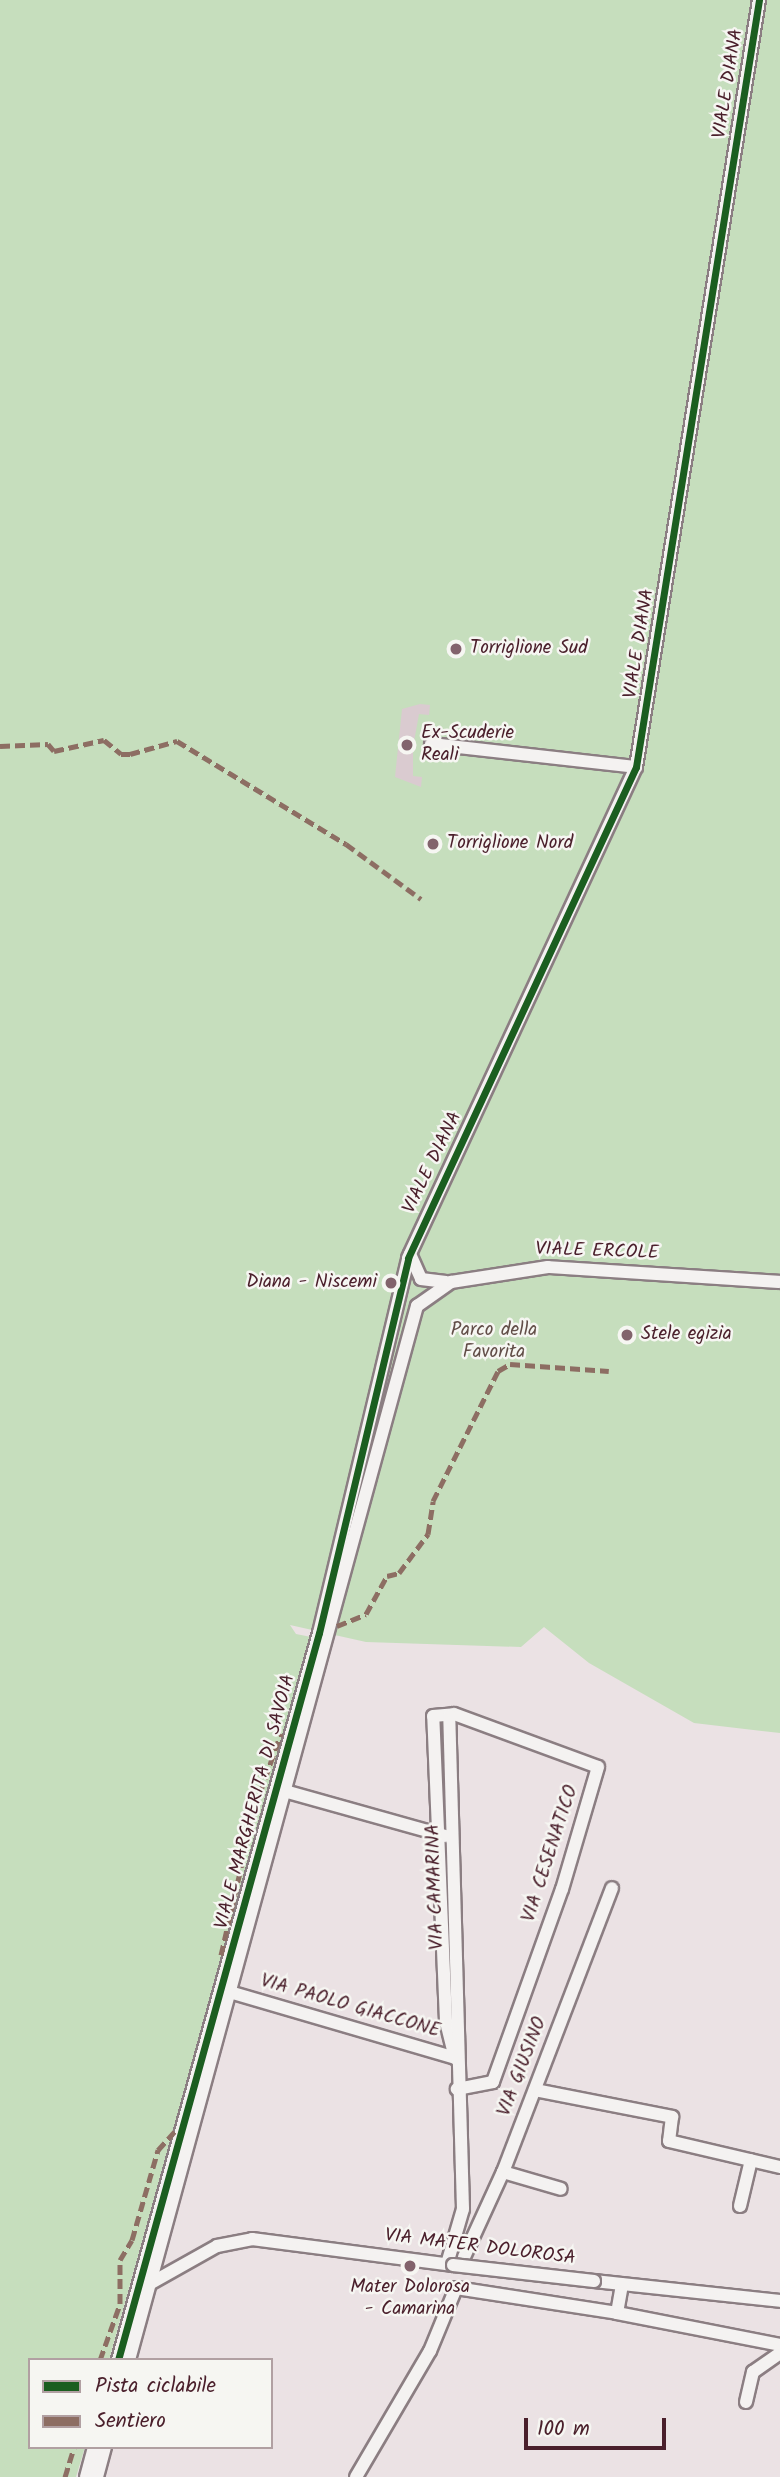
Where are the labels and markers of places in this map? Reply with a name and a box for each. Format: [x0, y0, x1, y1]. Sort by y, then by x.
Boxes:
place label: Torriglione Sud [470, 638, 588, 660]
marker: Torriglione Sud [448, 641, 464, 657]
place label: Ex-Scuderie Reali [421, 723, 514, 767]
marker: Ex-Scuderie Reali [399, 737, 415, 753]
place label: Torriglione Nord [447, 833, 573, 855]
marker: Torriglione Nord [425, 836, 441, 852]
place label: Diana - Niscemi [246, 1272, 377, 1294]
marker: Diana - Niscemi [383, 1275, 399, 1291]
place label: Stele egizia [641, 1324, 732, 1346]
marker: Stele egizia [619, 1327, 635, 1343]
marker: Mater Dolorosa - Camarina [402, 2258, 418, 2274]
place label: Mater Dolorosa - Camarina [350, 2277, 470, 2321]

